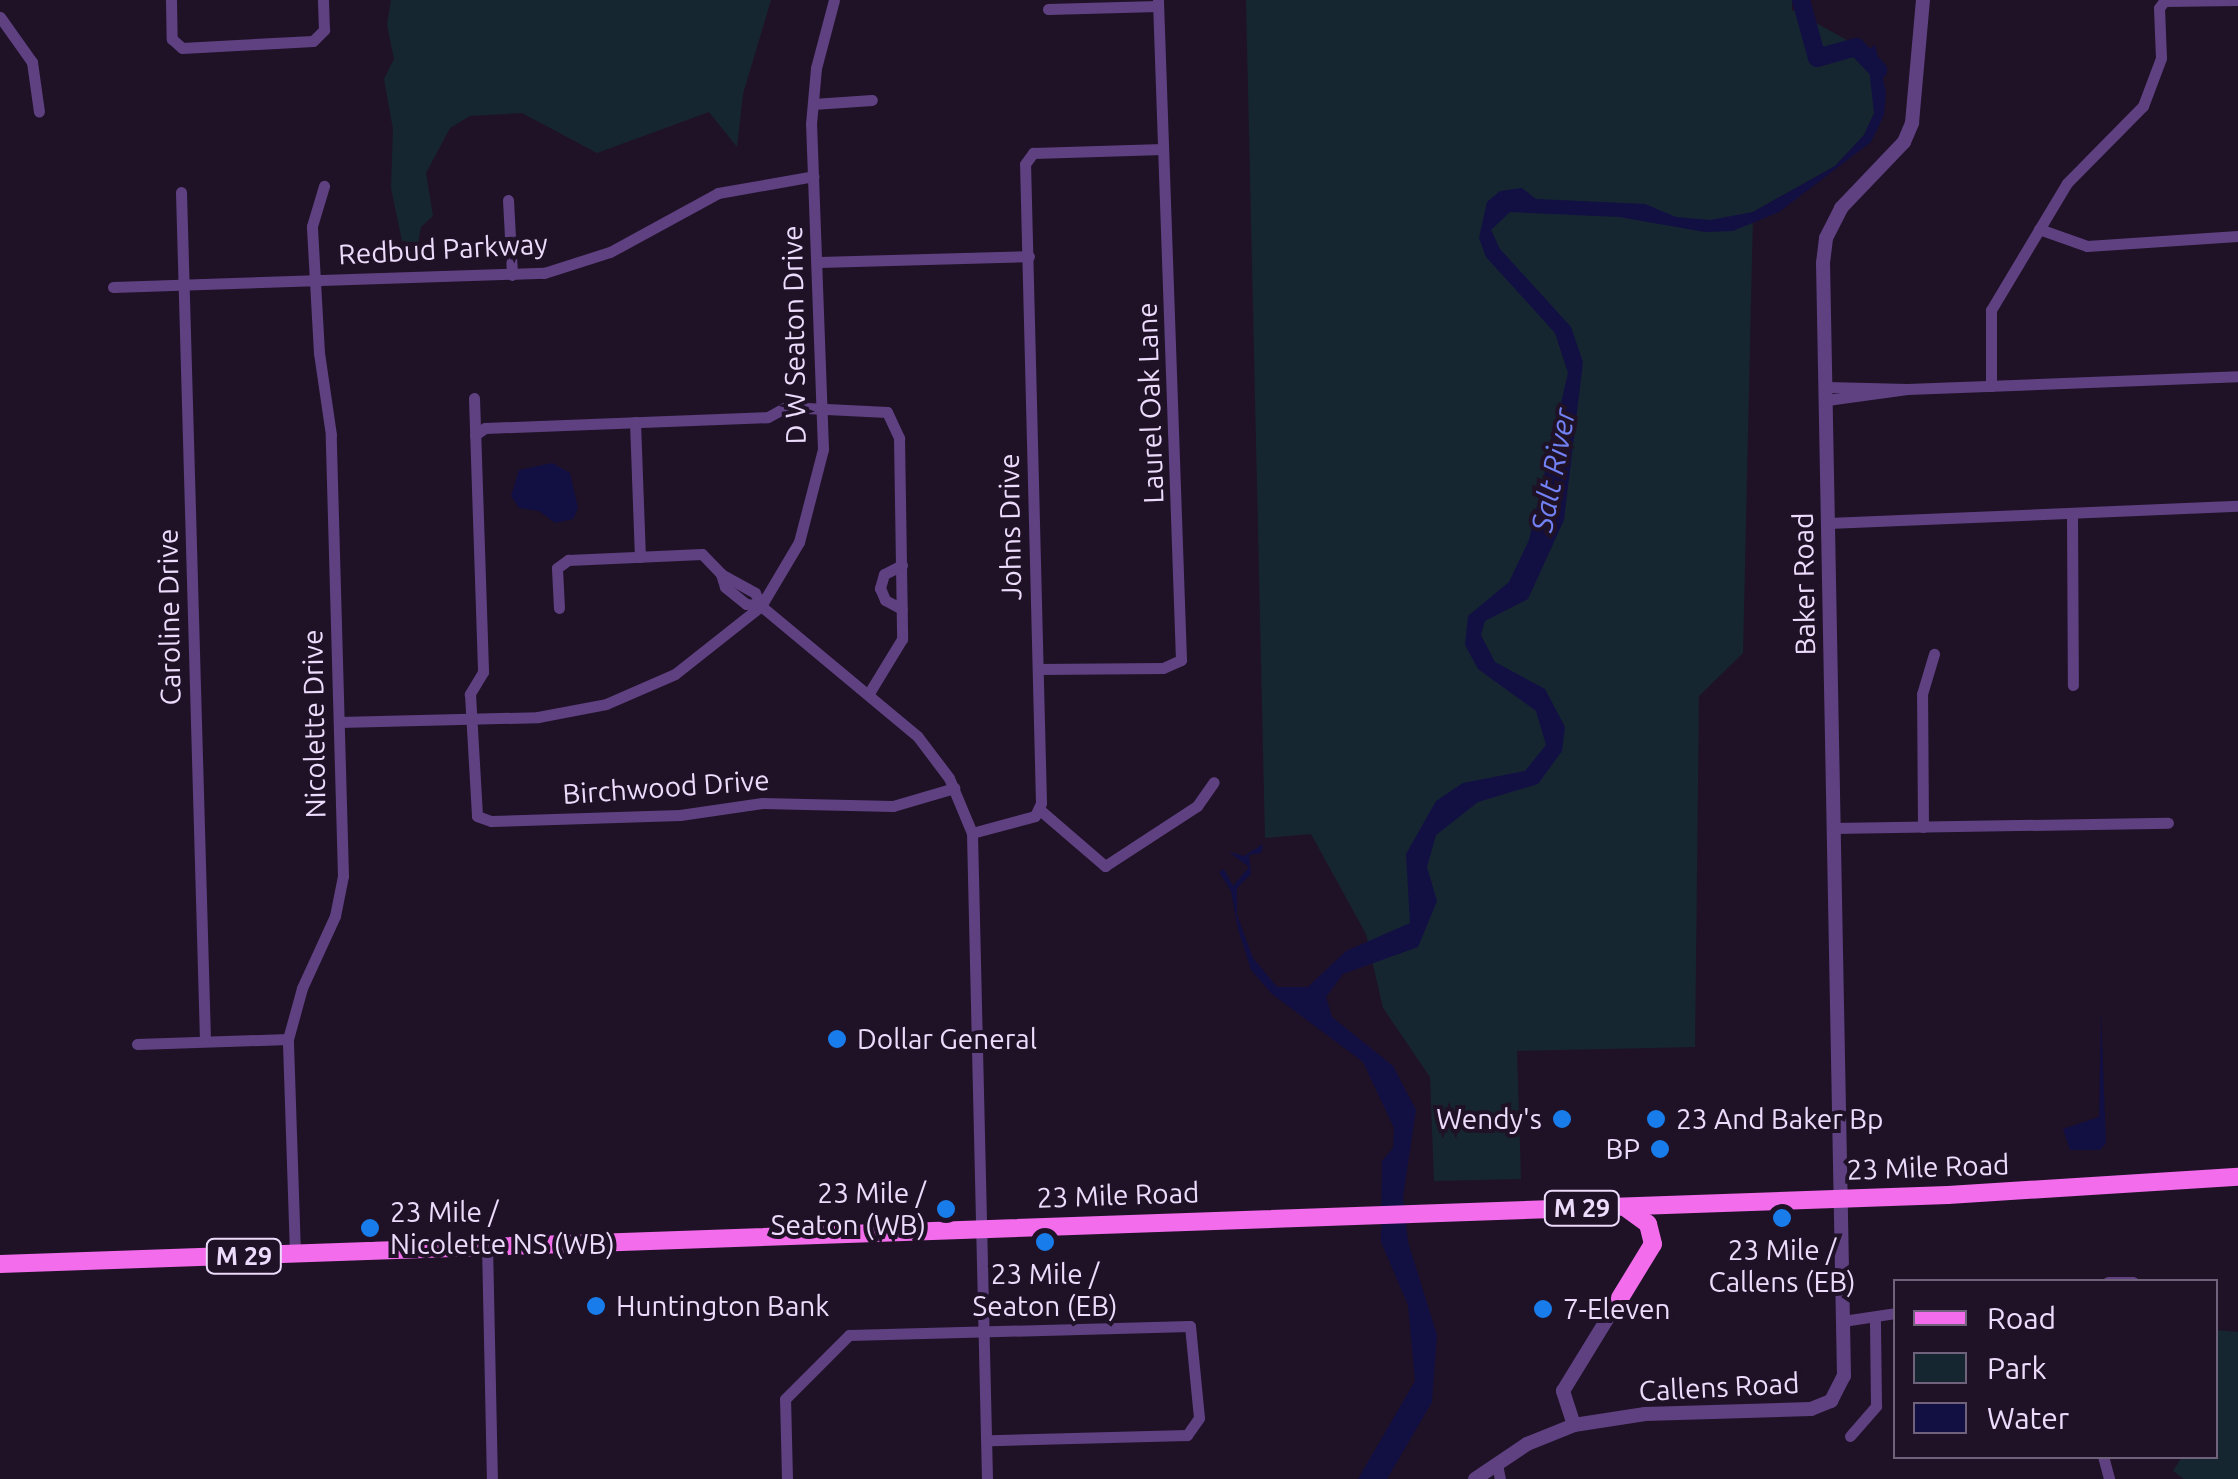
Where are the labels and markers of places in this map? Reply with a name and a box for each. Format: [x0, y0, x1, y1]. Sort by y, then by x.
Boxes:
place label: Dollar General [857, 1022, 1037, 1056]
marker: Dollar General [826, 1028, 848, 1050]
place label: Wendy's [1436, 1102, 1542, 1136]
place label: 23 And Baker Bp [1676, 1102, 1883, 1136]
marker: Wendy's [1551, 1108, 1573, 1130]
marker: 23 And Baker Bp [1645, 1108, 1667, 1130]
place label: BP [1605, 1132, 1640, 1166]
marker: BP [1649, 1138, 1671, 1160]
place label: 23 Mile / Seaton (WB) [771, 1176, 926, 1242]
place label: 23 Mile / Nicolette NS (WB) [390, 1195, 615, 1261]
marker: 23 Mile / Seaton (WB) [935, 1198, 957, 1220]
marker: 23 Mile / Callens (EB) [1771, 1207, 1793, 1229]
marker: 23 Mile / Nicolette NS (WB) [359, 1217, 381, 1239]
marker: 23 Mile / Seaton (EB) [1034, 1231, 1056, 1253]
place label: 23 Mile / Callens (EB) [1709, 1233, 1855, 1299]
place label: 23 Mile / Seaton (EB) [973, 1257, 1117, 1323]
place label: Huntington Bank [616, 1289, 829, 1323]
place label: 7-Eleven [1563, 1292, 1670, 1326]
marker: Huntington Bank [585, 1295, 607, 1317]
marker: 7-Eleven [1532, 1298, 1554, 1320]

